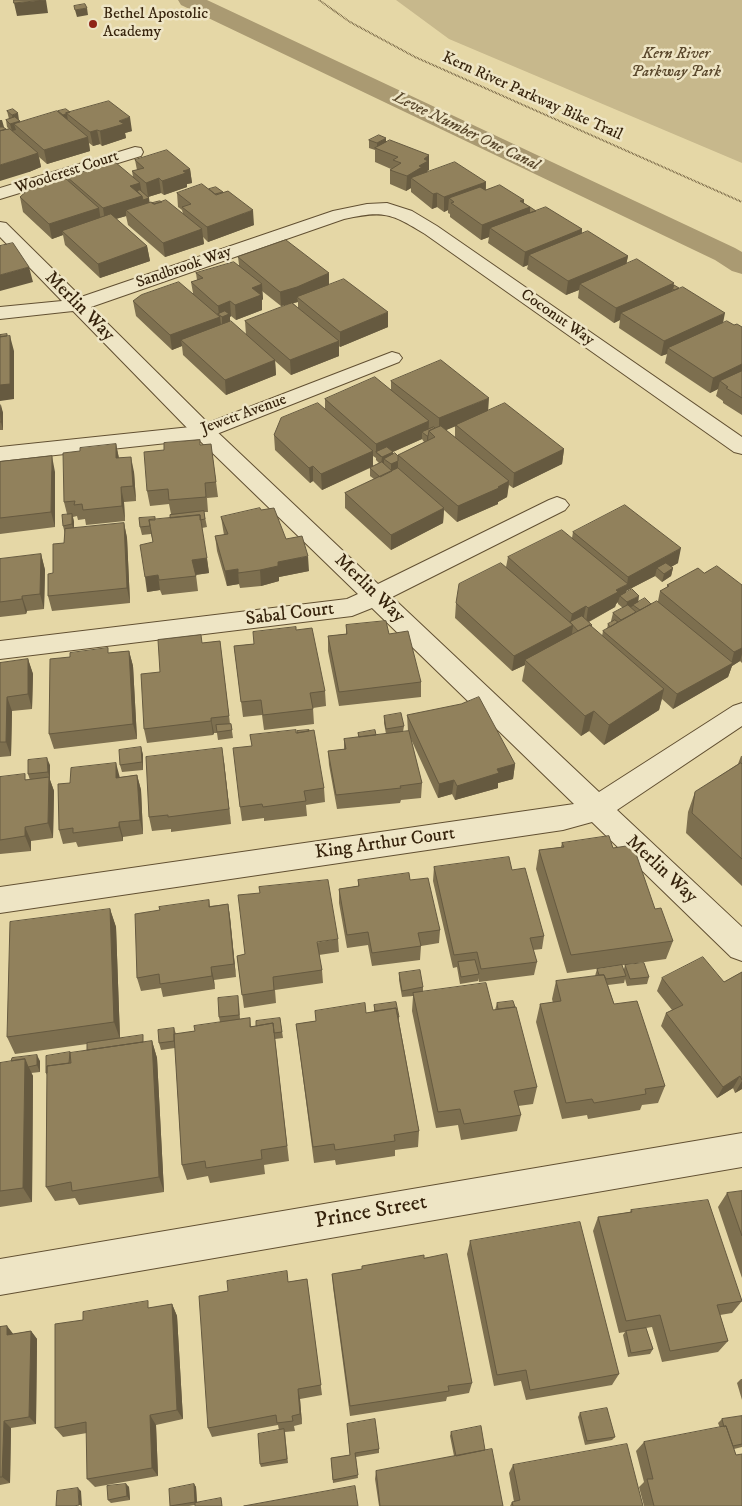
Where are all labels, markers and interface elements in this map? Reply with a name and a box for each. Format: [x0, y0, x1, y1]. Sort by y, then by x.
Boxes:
place label: Bethel Apostolic Academy [103, 5, 208, 43]
marker: Bethel Apostolic Academy [87, 18, 99, 30]
park label: Kern River Parkway Park [631, 45, 721, 83]
street label: Kern River Parkway Bike Trail [439, 49, 625, 145]
water label: Levee Number One Canal [390, 88, 542, 176]
street label: Woodcrest Court [13, 147, 121, 199]
street label: Sandbrook Way [134, 243, 234, 293]
street label: Merlin Way [39, 267, 119, 347]
street label: Coconut Way [516, 286, 598, 350]
street label: Jewett Avenue [199, 391, 289, 439]
street label: Merlin Way [329, 550, 409, 628]
street label: Sabal Court [244, 598, 336, 632]
street label: King Arthur Court [314, 823, 456, 865]
street label: Merlin Way [620, 831, 702, 909]
street label: Prince Street [313, 1190, 429, 1236]

